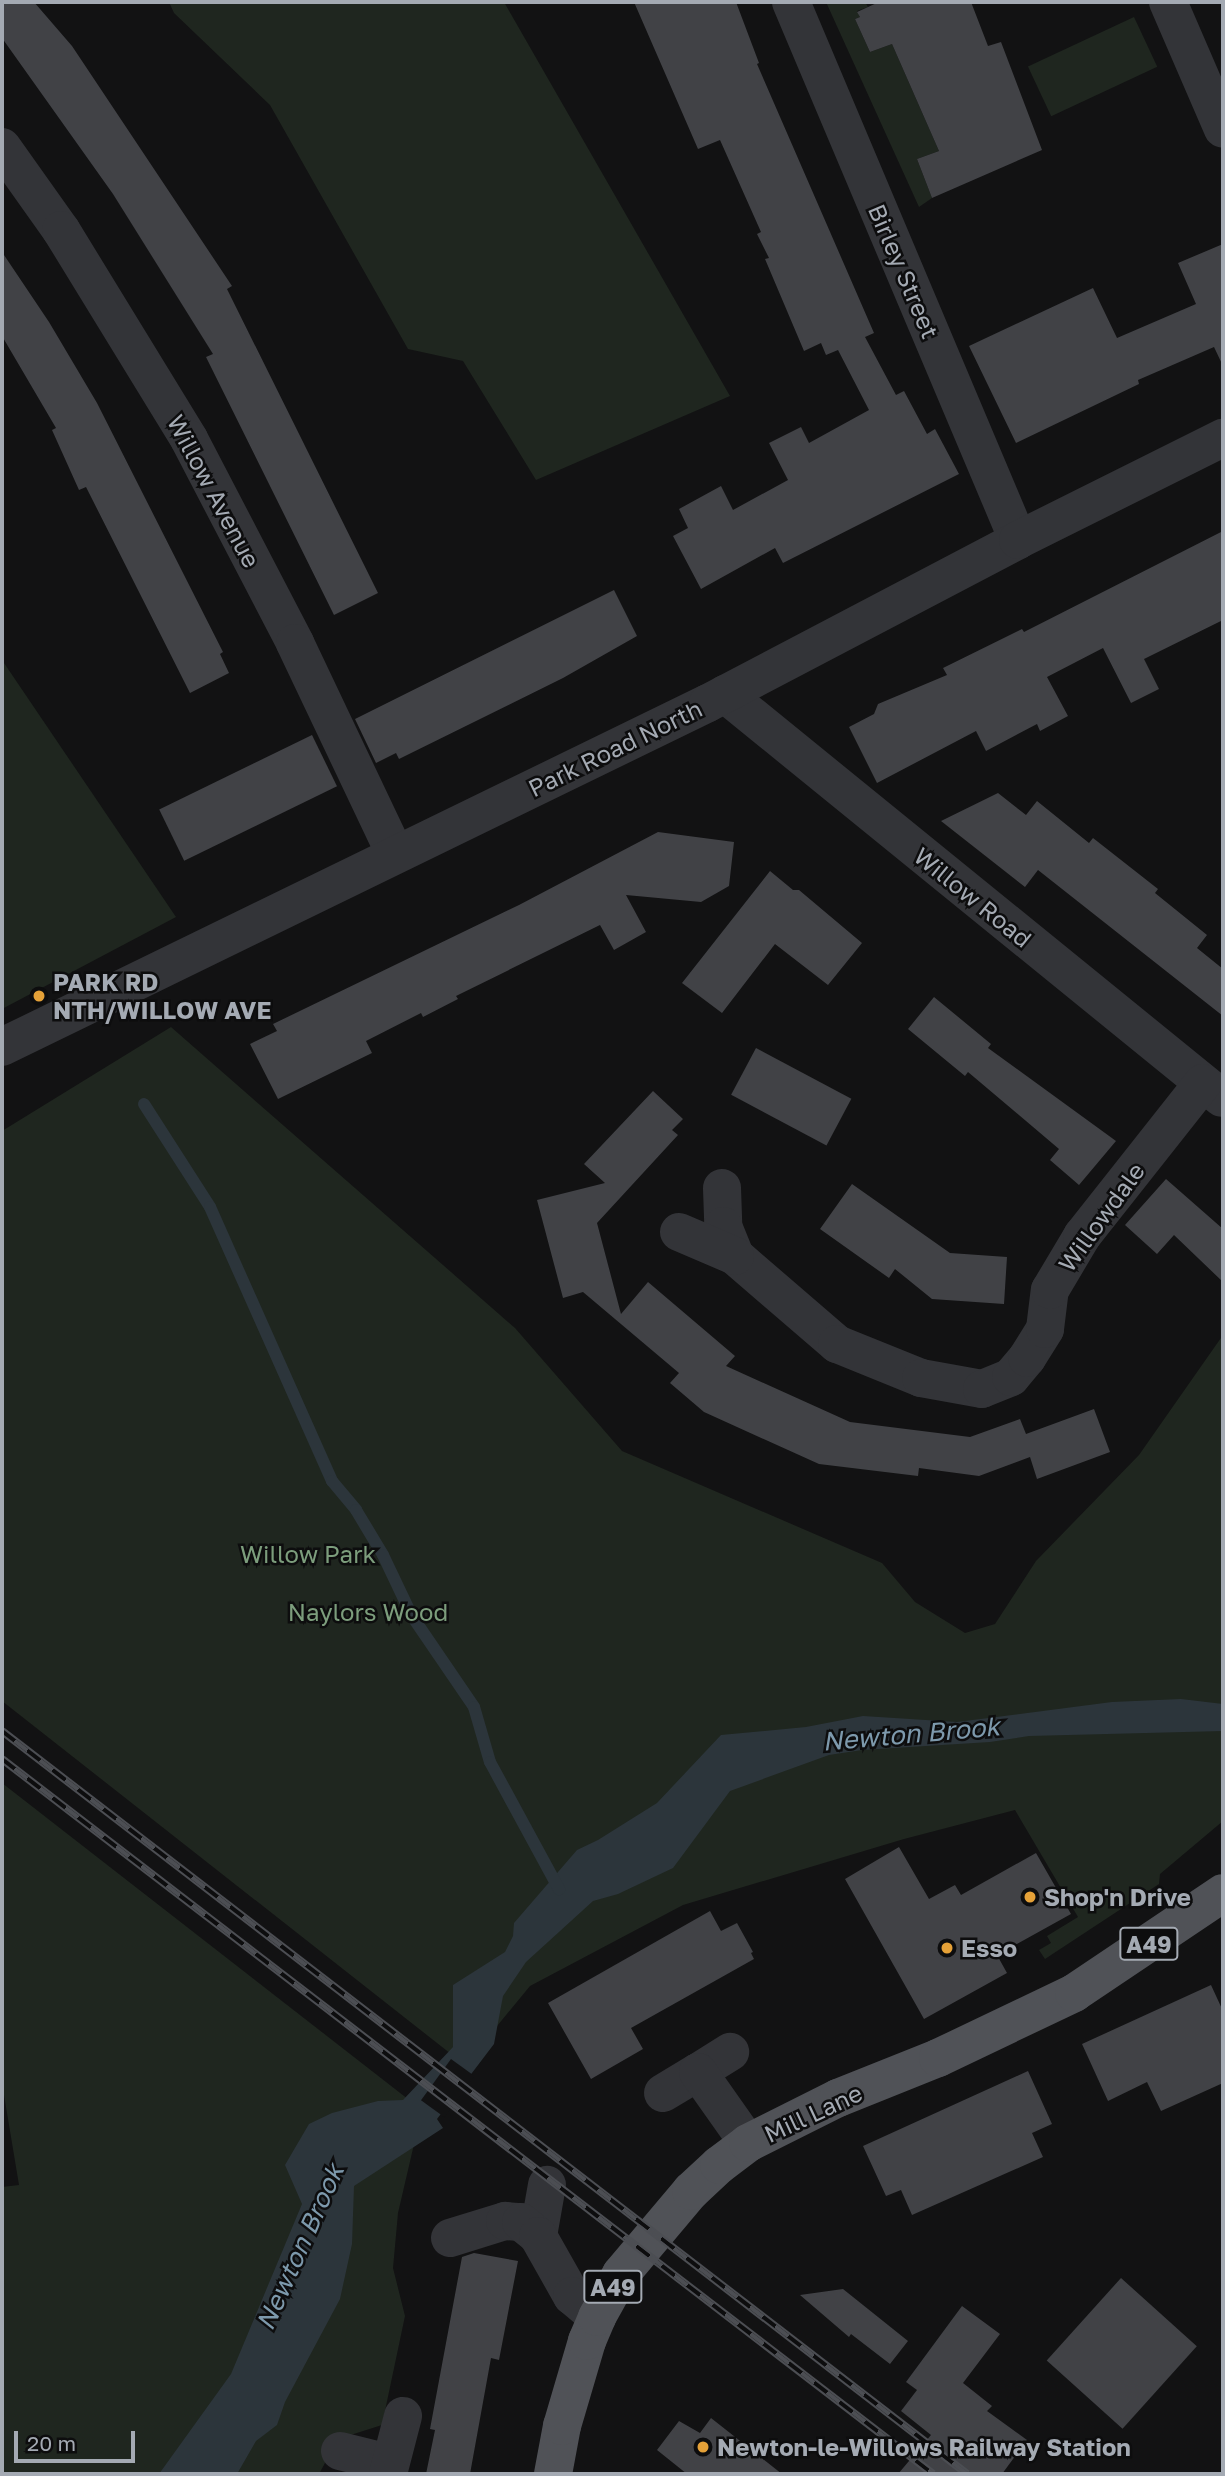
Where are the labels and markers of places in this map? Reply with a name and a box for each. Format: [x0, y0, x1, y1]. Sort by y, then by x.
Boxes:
place label: PARK RD NTH/WILLOW AVE [53, 968, 271, 1024]
marker: PARK RD NTH/WILLOW AVE [31, 988, 47, 1004]
place label: Shop'n Drive [1044, 1883, 1191, 1911]
marker: Shop'n Drive [1022, 1889, 1038, 1905]
place label: Esso [961, 1934, 1017, 1962]
marker: Esso [939, 1940, 955, 1956]
place label: Newton-le-Willows Railway Station [717, 2433, 1131, 2461]
marker: Newton-le-Willows Railway Station [695, 2439, 711, 2455]

